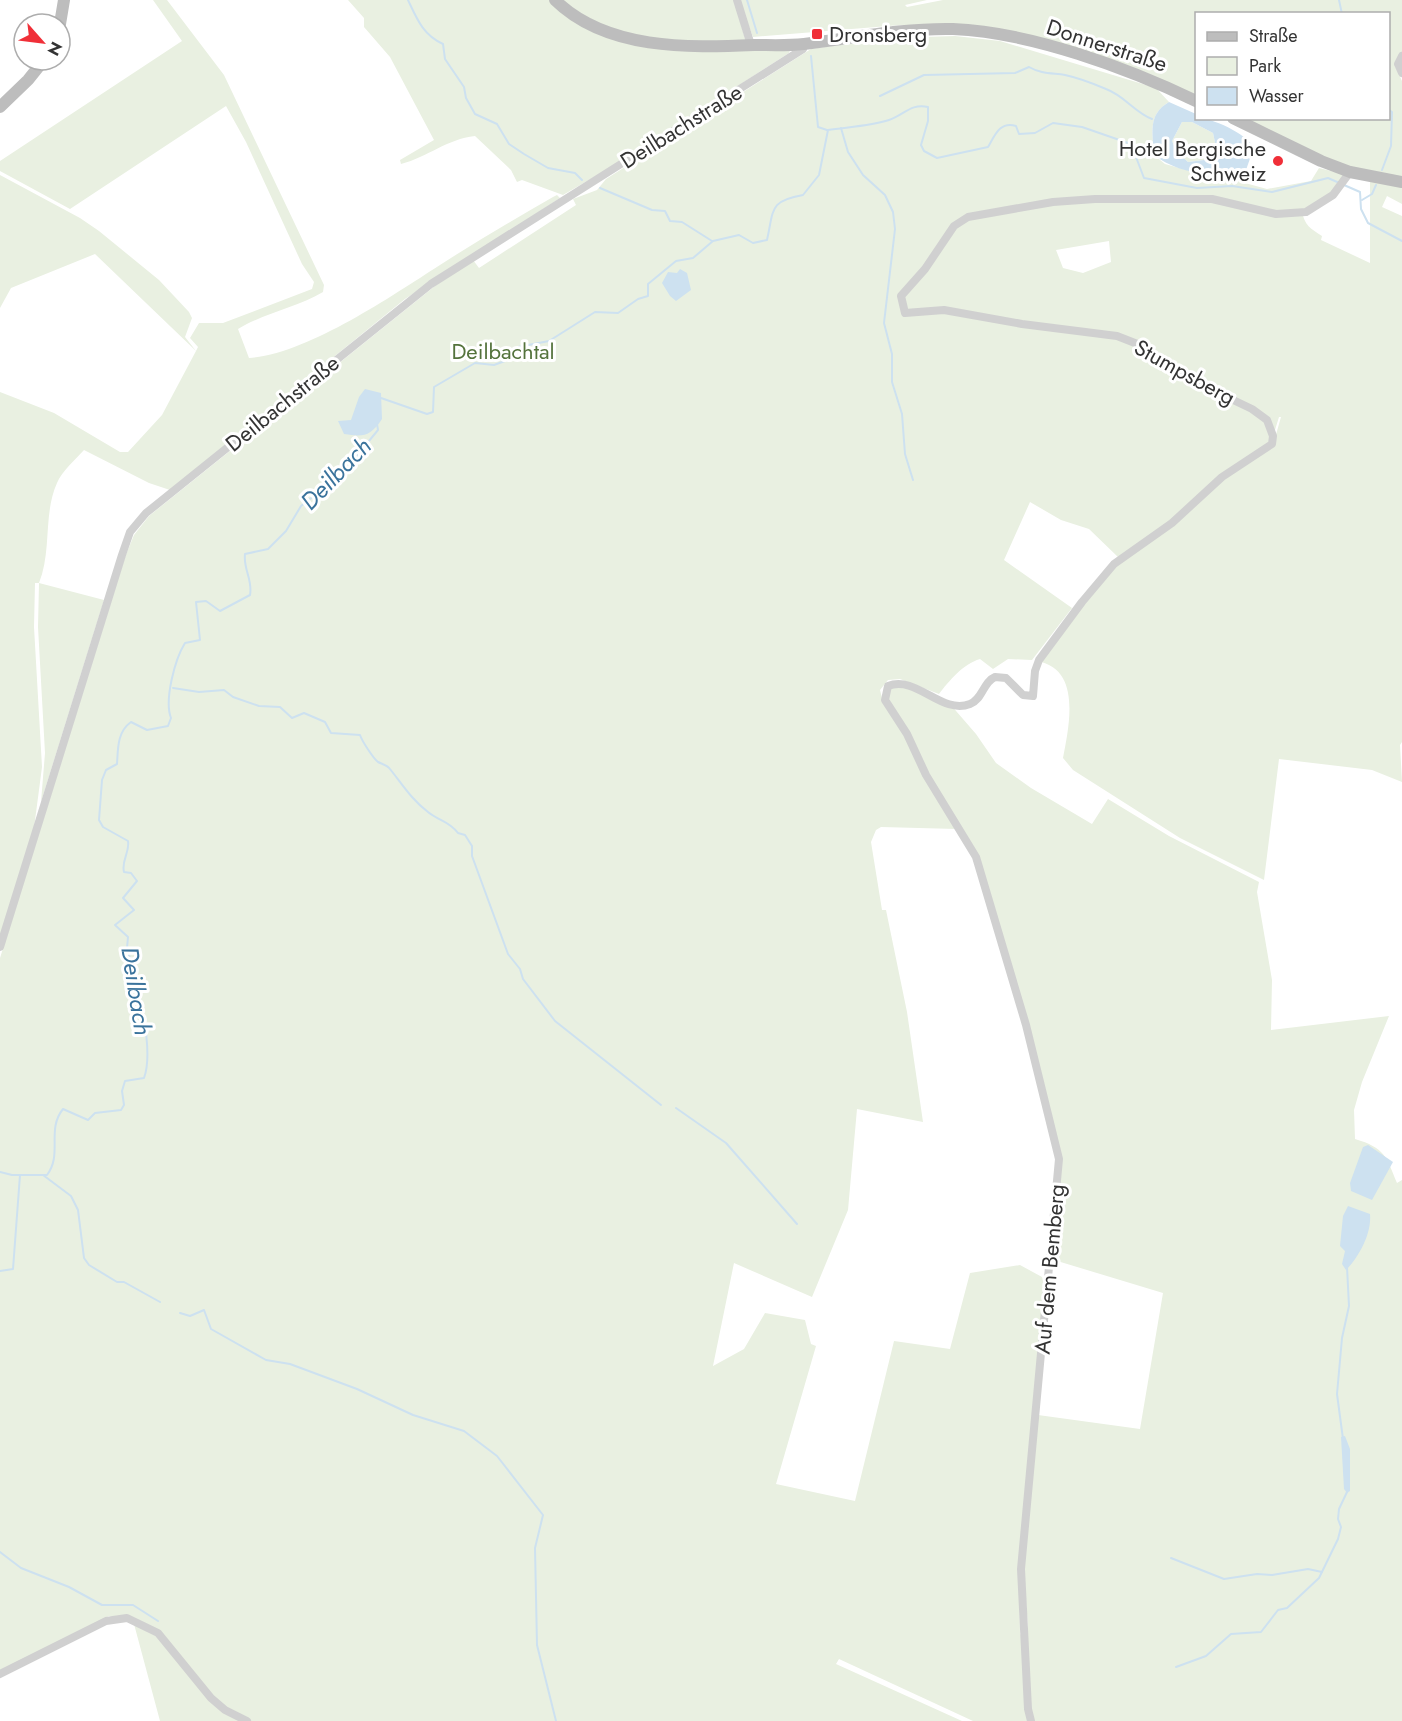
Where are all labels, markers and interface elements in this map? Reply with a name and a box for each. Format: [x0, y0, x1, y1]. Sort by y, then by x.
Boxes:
street label: Donnerstraße [1043, 10, 1171, 80]
north arrow [12, 12, 72, 72]
legend [1195, 12, 1390, 120]
place label: Dronsberg [829, 18, 927, 50]
text: Straße [1249, 23, 1297, 49]
marker: Dronsberg [810, 27, 824, 41]
text: N [42, 38, 68, 60]
text: Park [1249, 53, 1281, 79]
street label: Deilbachstraße [614, 76, 748, 176]
text: Wasser [1249, 83, 1304, 109]
place label: Hotel Bergische Schweiz [1119, 132, 1266, 189]
marker: Hotel Bergische Schweiz [1271, 154, 1285, 168]
street label: Stumpsberg [1129, 331, 1241, 413]
park label: Deilbachtal [451, 335, 555, 367]
street label: Deilbachstraße [218, 347, 346, 459]
water label: Deilbach [292, 429, 379, 518]
water label: Deilbach [112, 944, 161, 1038]
street label: Auf dem Bemberg [1026, 1183, 1072, 1355]

